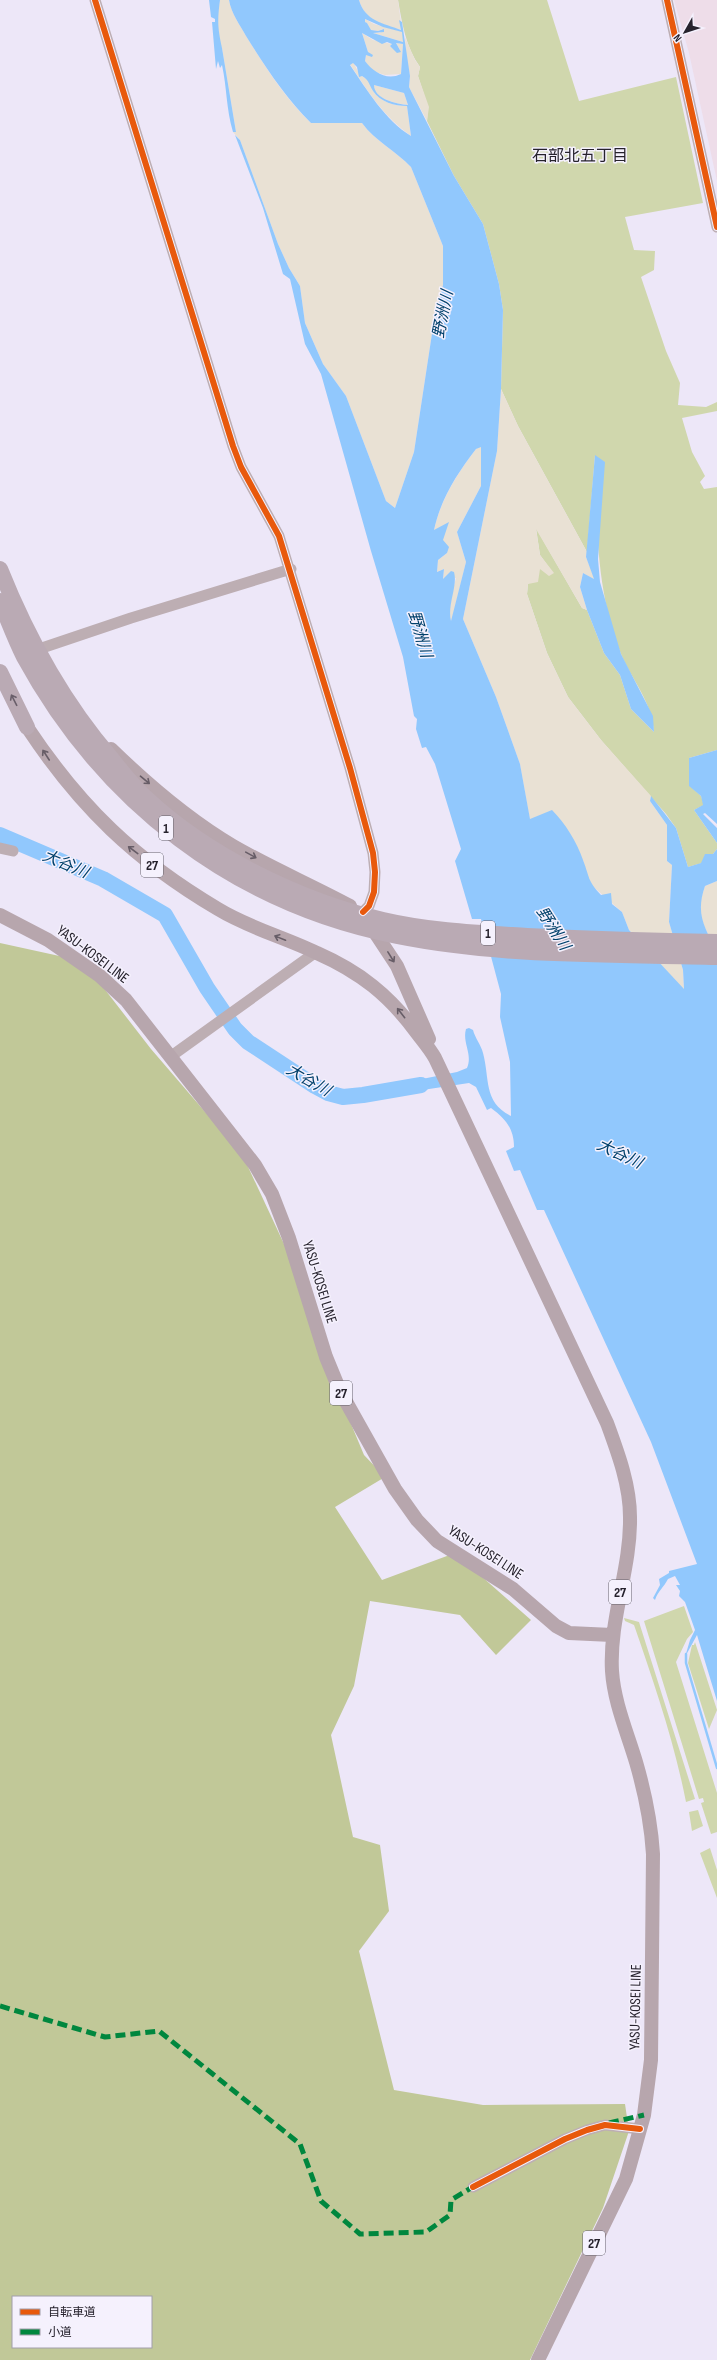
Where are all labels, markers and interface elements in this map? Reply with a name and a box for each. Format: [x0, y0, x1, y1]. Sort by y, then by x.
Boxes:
north arrow [665, 12, 705, 52]
text: N [671, 32, 685, 44]
district label: 石部北五丁目 [532, 147, 628, 166]
water label: 野洲川 [430, 287, 458, 340]
water label: 野洲川 [404, 609, 436, 662]
one-way arrow [10, 694, 17, 706]
one-way arrow [41, 749, 49, 761]
one-way arrow [140, 775, 150, 784]
road number: 1 [159, 816, 173, 840]
water label: 大谷川 [40, 846, 93, 883]
one-way arrow [127, 846, 138, 855]
one-way arrow [245, 852, 257, 860]
road number: 27 [141, 853, 163, 877]
water label: 野洲川 [532, 904, 575, 956]
street label: YASU-KOSEI LINE [53, 921, 133, 988]
road number: 1 [481, 921, 495, 945]
one-way arrow [274, 934, 286, 942]
one-way arrow [387, 951, 395, 962]
one-way arrow [397, 1007, 406, 1018]
water label: 大谷川 [283, 1060, 336, 1102]
water label: 大谷川 [594, 1136, 647, 1174]
street label: YASU-KOSEI LINE [298, 1238, 341, 1326]
road number: 27 [330, 1381, 352, 1405]
street label: YASU-KOSEI LINE [445, 1521, 527, 1584]
road number: 27 [609, 1580, 631, 1604]
street label: YASU-KOSEI LINE [625, 1964, 646, 2050]
road number: 27 [583, 2231, 605, 2255]
legend [12, 2296, 152, 2348]
text: 自転車道 [48, 2305, 96, 2320]
text: 小道 [48, 2325, 72, 2340]

